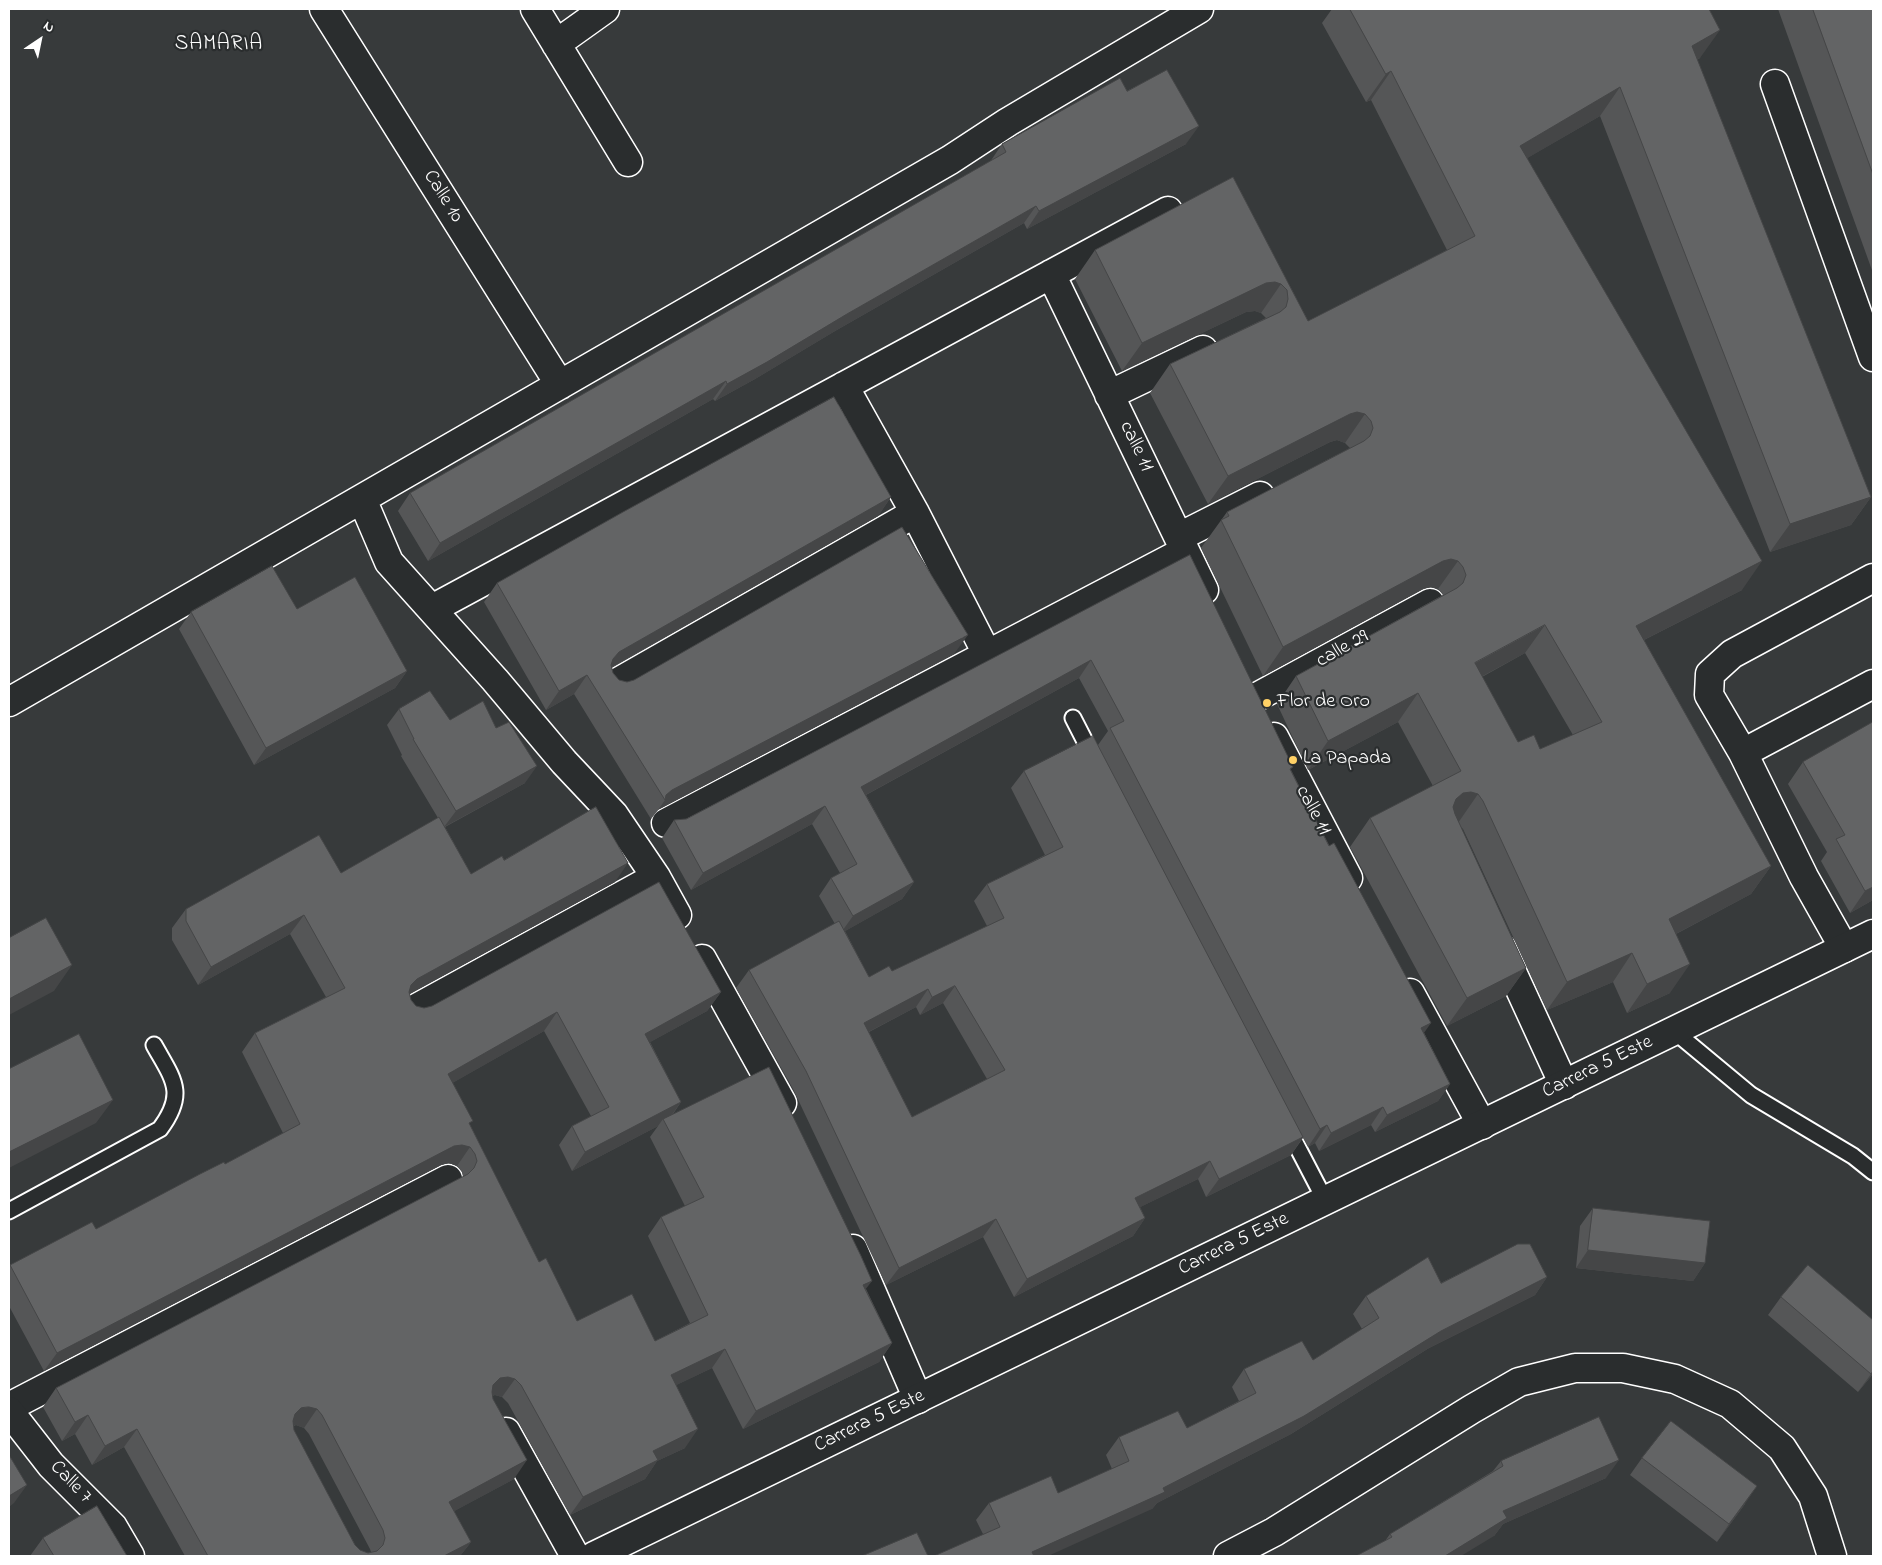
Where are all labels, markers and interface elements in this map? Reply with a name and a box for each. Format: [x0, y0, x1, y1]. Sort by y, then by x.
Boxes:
north arrow [15, 15, 65, 65]
text: N [39, 16, 58, 38]
district label: SAMARIA [174, 33, 264, 59]
street label: Calle 10 [417, 166, 467, 228]
street label: calle 11 [1113, 418, 1157, 476]
street label: calle 29 [1313, 626, 1373, 674]
place label: Flor de Oro [1277, 691, 1370, 715]
marker: Flor de Oro [1261, 697, 1273, 709]
place label: La Papada [1303, 748, 1391, 772]
marker: La Papada [1287, 754, 1299, 766]
street label: calle 11 [1289, 782, 1335, 840]
street label: Carrera 5 Este [1539, 1031, 1657, 1105]
street label: Carrera 5 Este [1175, 1208, 1293, 1282]
street label: Carrera 5 Este [811, 1385, 929, 1459]
street label: Calle 7 [44, 1456, 96, 1510]

